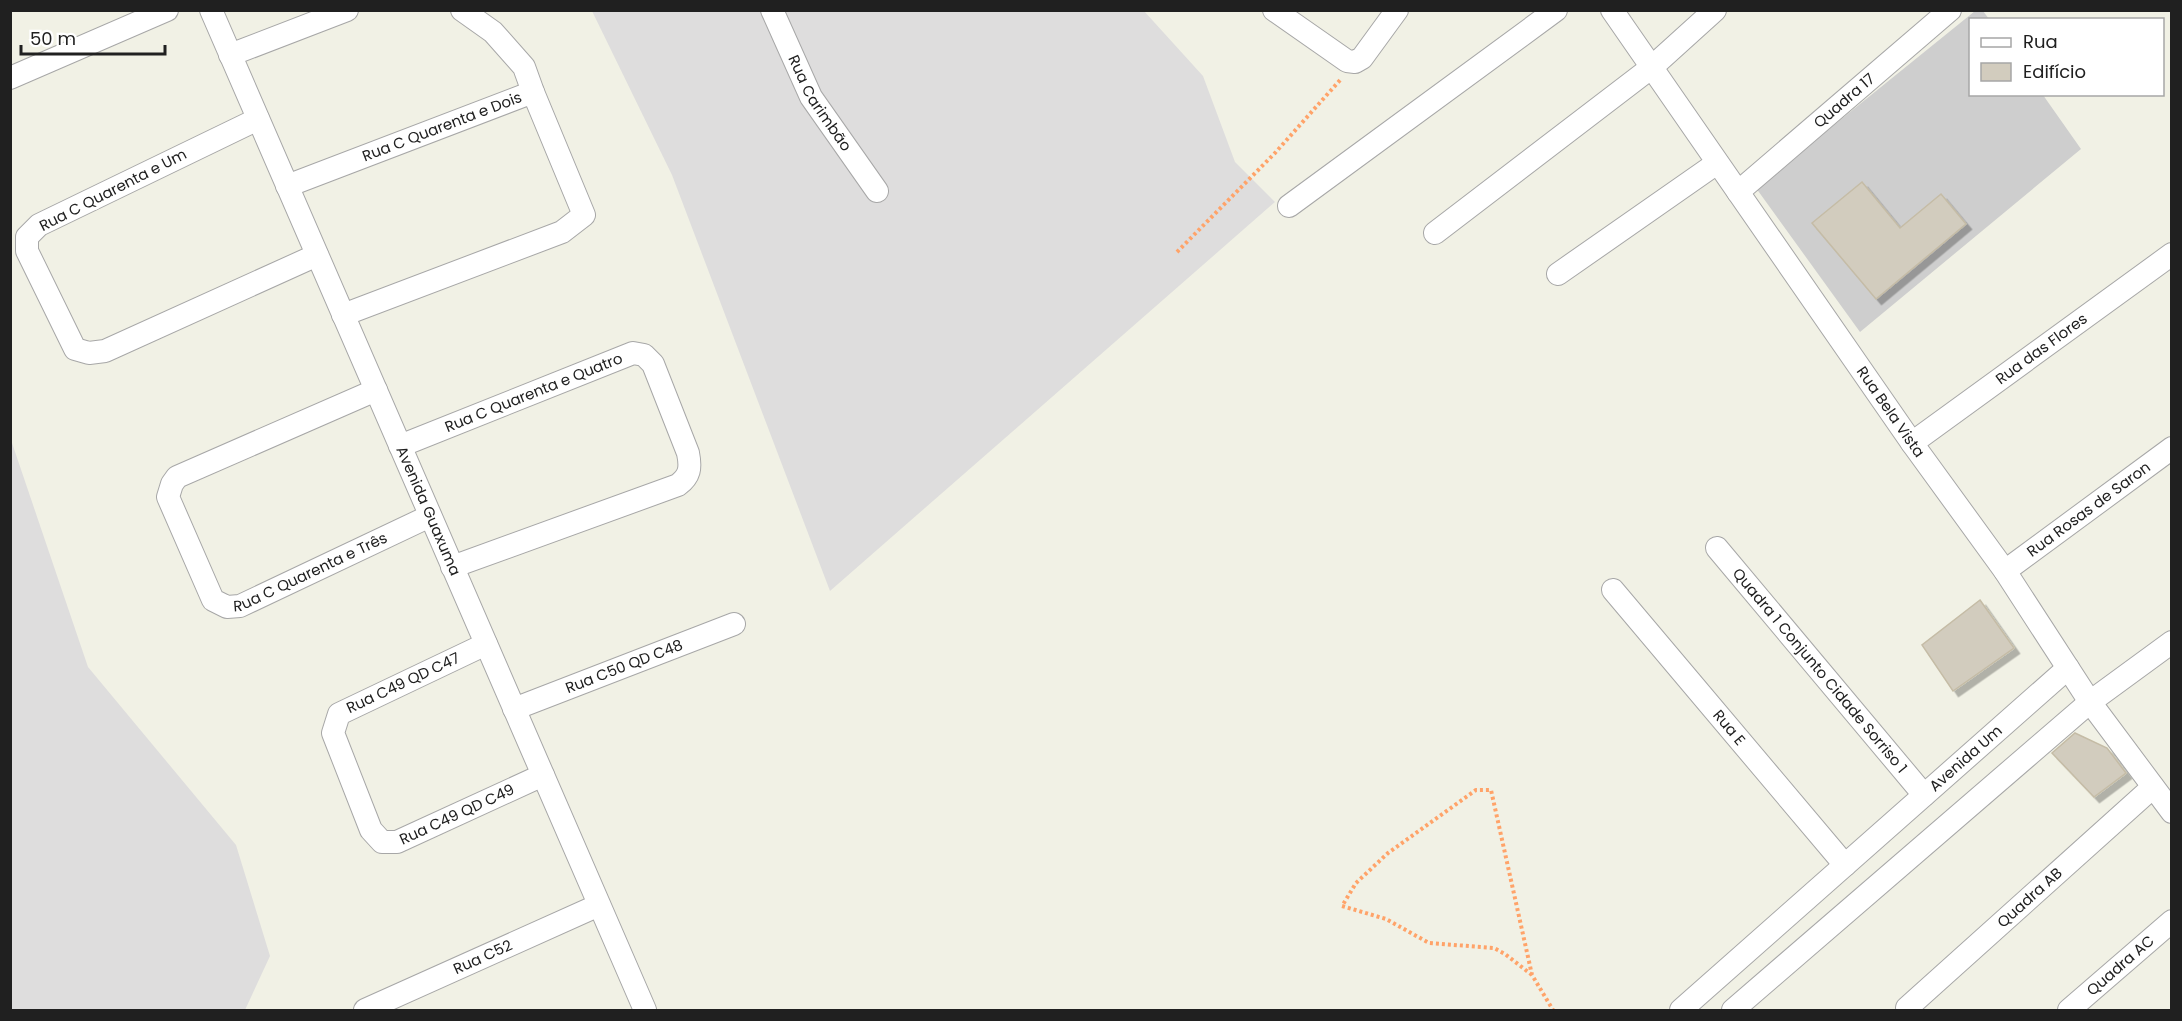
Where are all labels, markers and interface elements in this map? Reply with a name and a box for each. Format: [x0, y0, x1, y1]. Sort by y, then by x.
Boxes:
scale bar [21, 18, 165, 56]
legend [1969, 18, 2164, 96]
text: 50 m [30, 26, 76, 51]
text: Rua [2023, 29, 2058, 54]
street label: Rua Carimbão [783, 51, 857, 155]
text: Edifício [2023, 59, 2086, 84]
street label: Quadra 17 [1809, 68, 1879, 133]
street label: Rua C Quarenta e Dois [359, 86, 525, 166]
street label: Rua C Quarenta e Um [35, 143, 190, 236]
street label: Rua das Flores [1991, 308, 2091, 389]
street label: Rua C Quarenta e Quatro [442, 347, 626, 437]
street label: Rua Bela Vista [1852, 362, 1930, 461]
street label: Avenida Guaxuma [391, 443, 466, 579]
street label: Rua Rosas de Saron [2022, 456, 2155, 561]
street label: Rua C Quarenta e Três [232, 527, 391, 616]
street label: Quadra 1 Conjunto Cidade Sorriso 1 [1728, 563, 1912, 777]
street label: Rua C50 QD C48 [562, 634, 686, 698]
street label: Rua C49 QD C47 [343, 647, 463, 718]
street label: Rua E [1708, 705, 1751, 750]
street label: Avenida Um [1924, 720, 2006, 796]
street label: Rua C49 QD C49 [396, 779, 517, 850]
street label: Quadra AB [1992, 863, 2066, 932]
street label: Quadra AC [2082, 930, 2158, 1000]
street label: Rua C52 [450, 934, 515, 979]

